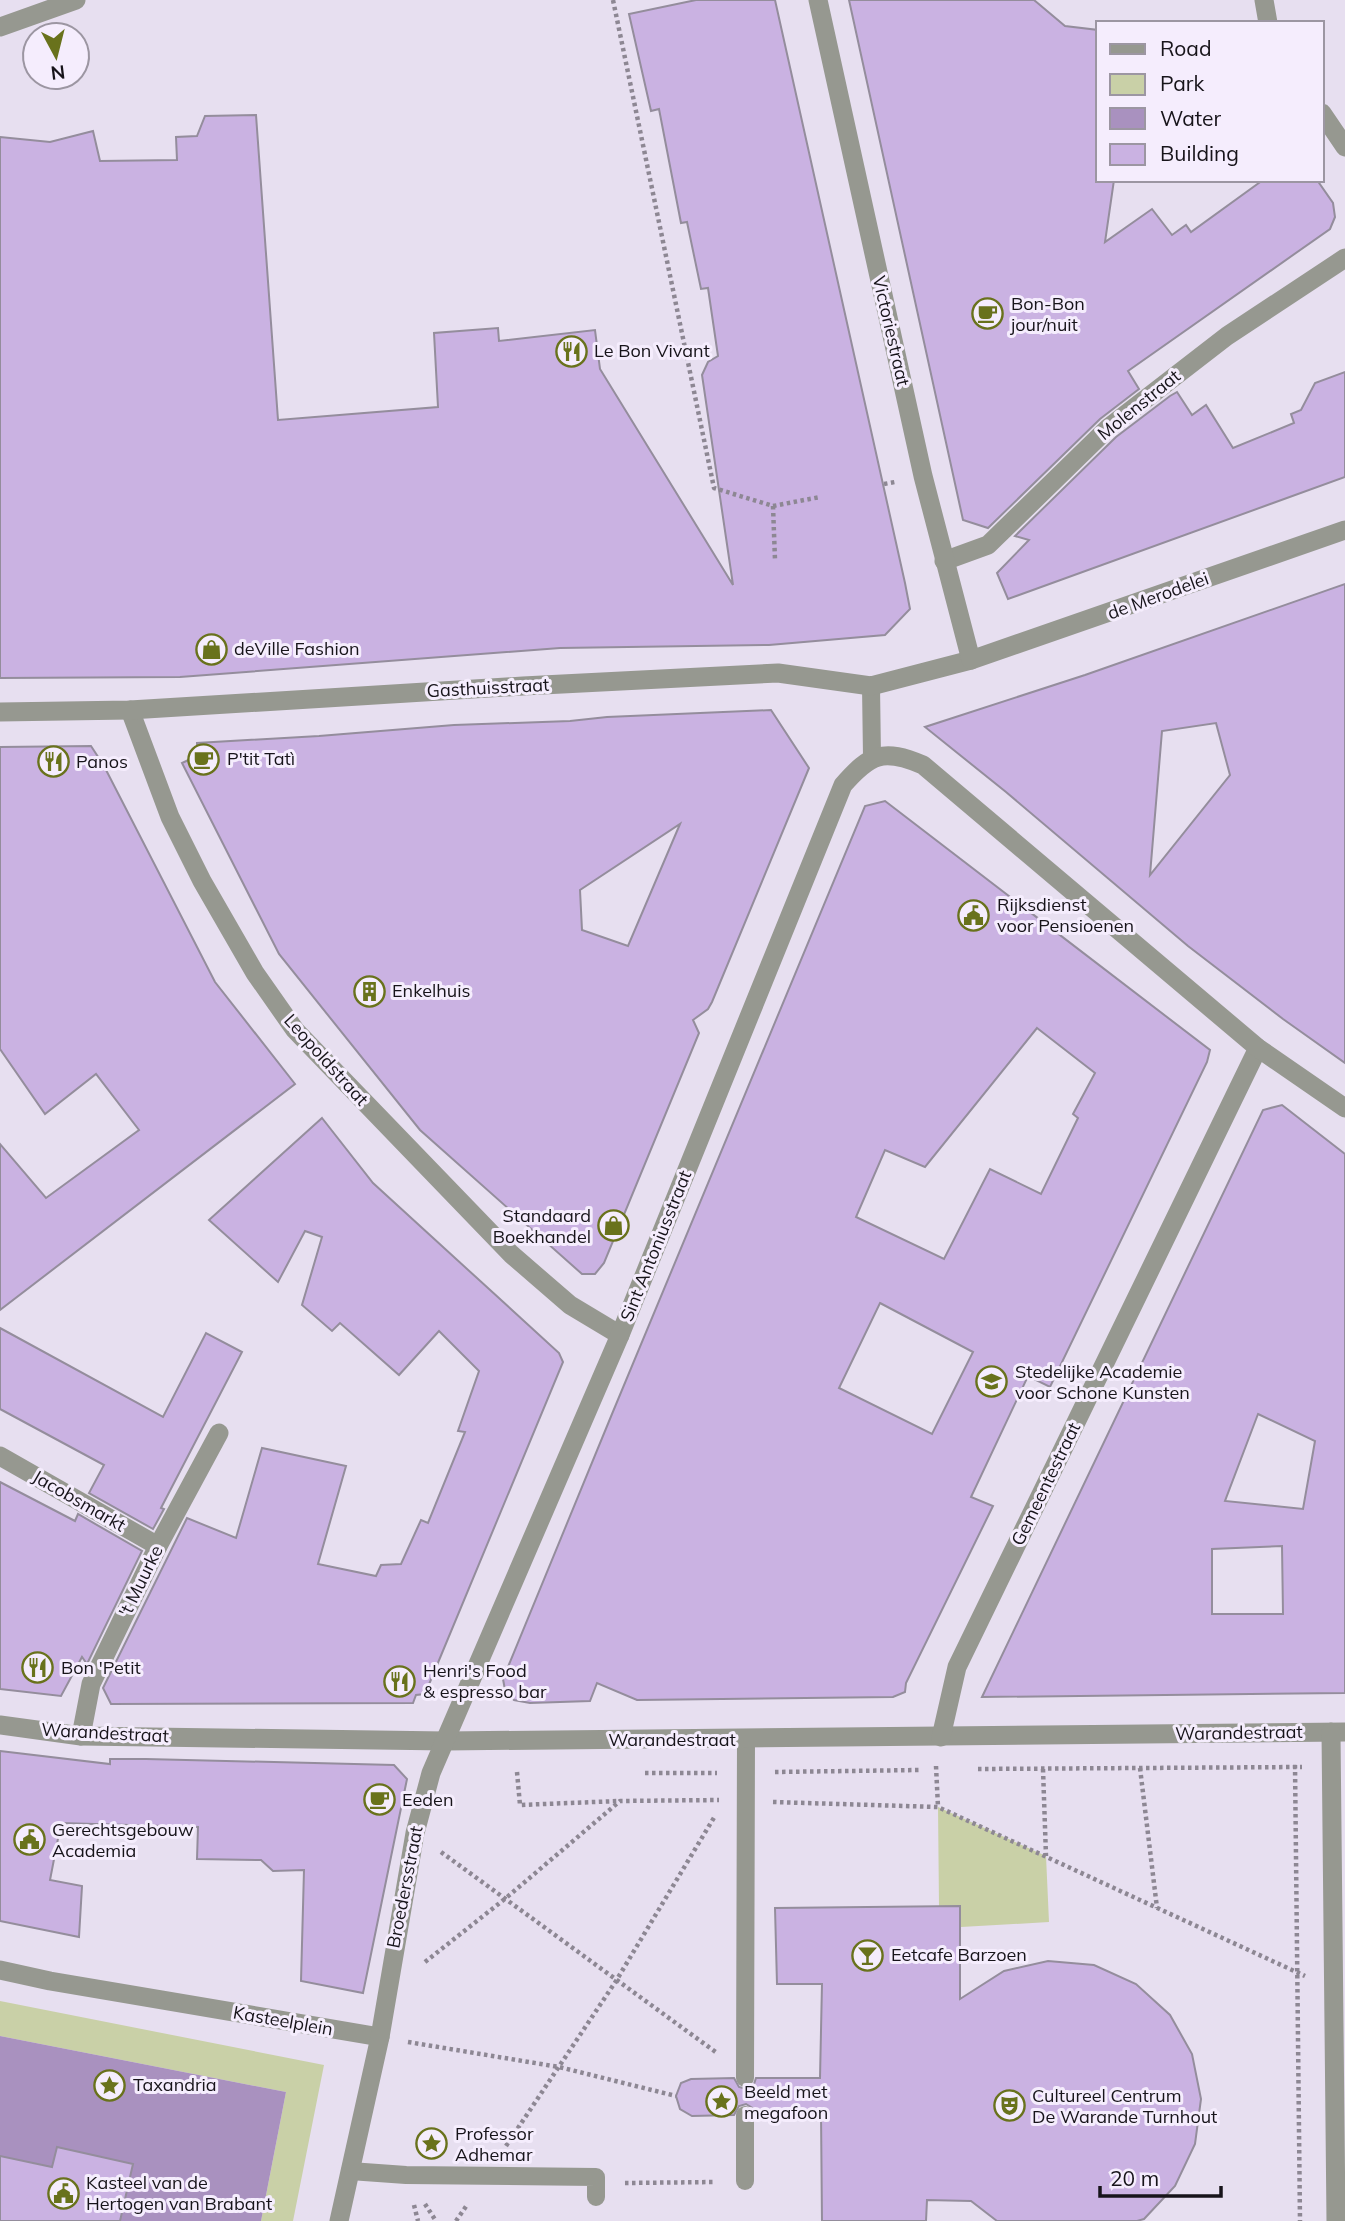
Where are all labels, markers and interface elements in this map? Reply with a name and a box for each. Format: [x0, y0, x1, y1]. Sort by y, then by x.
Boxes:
north arrow [21, 21, 91, 91]
legend [1096, 21, 1324, 182]
text: Road [1160, 35, 1211, 61]
text: N [49, 60, 67, 86]
text: Park [1160, 70, 1204, 96]
text: Water [1160, 105, 1221, 131]
text: Building [1160, 140, 1239, 166]
street label: Victoriestraat [868, 274, 915, 388]
place label: Bon-Bon jour/nuit [1009, 292, 1085, 336]
cafe icon: Bon-Bon jour/nuit [971, 297, 1005, 331]
restaurant icon: Le Bon Vivant [554, 334, 588, 368]
place label: Le Bon Vivant [594, 339, 710, 362]
street label: Molenstraat [1093, 364, 1185, 445]
street label: de Merodelei [1104, 567, 1212, 624]
shop icon: deVille Fashion [194, 632, 228, 666]
place label: deVille Fashion [234, 637, 360, 660]
street label: Gasthuisstraat [426, 673, 550, 702]
cafe icon: P'tit Tatì [187, 742, 221, 776]
restaurant icon: Panos [36, 745, 70, 779]
place label: P'tit Tatì [227, 747, 295, 770]
place label: Panos [76, 750, 128, 773]
place label: Rijksdienst voor Pensioenen [997, 893, 1134, 937]
public building icon: Rijksdienst voor Pensioenen [957, 898, 991, 932]
building icon: Enkelhuis [352, 974, 386, 1008]
place label: Enkelhuis [392, 979, 470, 1002]
street label: Leopoldstraat [279, 1009, 374, 1110]
street label: Sint Antoniusstraat [615, 1167, 696, 1325]
place label: Standaard Boekhandel [493, 1204, 591, 1248]
shop icon: Standaard Boekhandel [597, 1209, 631, 1243]
place label: Stedelijke Academie voor Schone Kunsten [1015, 1360, 1190, 1404]
school or university icon: Stedelijke Academie voor Schone Kunsten [975, 1365, 1009, 1399]
street label: Gemeentestraat [1006, 1418, 1085, 1549]
street label: Jacobsmarkt [28, 1465, 130, 1537]
street label: 't Muurke [113, 1541, 168, 1620]
restaurant icon: Bon 'Petit [21, 1651, 55, 1685]
place label: Bon 'Petit [61, 1656, 141, 1679]
place label: Henri's Food & espresso bar [423, 1659, 547, 1703]
restaurant icon: Henri's Food & espresso bar [383, 1664, 417, 1698]
street label: Warandestraat [41, 1718, 169, 1747]
street label: Warandestraat [1175, 1720, 1303, 1745]
street label: Warandestraat [608, 1728, 736, 1751]
cafe icon: Eeden [362, 1783, 396, 1817]
place label: Eeden [402, 1788, 453, 1811]
place label: Gerechtsgebouw Academia [52, 1818, 194, 1862]
public building icon: Gerechtsgebouw Academia [12, 1823, 46, 1857]
street label: Broedersstraat [381, 1824, 428, 1950]
bar icon: Eetcafe Barzoen [851, 1938, 885, 1972]
place label: Eetcafe Barzoen [891, 1943, 1027, 1966]
street label: Kasteelplein [231, 2000, 335, 2041]
place icon: Taxandria [93, 2068, 127, 2102]
place label: Taxandria [133, 2073, 217, 2096]
place label: Beeld met megafoon [744, 2080, 828, 2124]
place label: Cultureel Centrum De Warande Turnhout [1032, 2084, 1217, 2128]
place icon: Beeld met megafoon [704, 2085, 738, 2119]
theatre icon: Cultureel Centrum De Warande Turnhout [992, 2089, 1026, 2123]
place label: Professor Adhemar [455, 2122, 534, 2166]
place icon: Professor Adhemar [415, 2127, 449, 2161]
scale bar [1100, 2154, 1221, 2198]
text: 20 m [1110, 2165, 1159, 2191]
place label: Kasteel van de Hertogen van Brabant [86, 2171, 272, 2215]
public building icon: Kasteel van de Hertogen van Brabant [46, 2176, 80, 2210]

